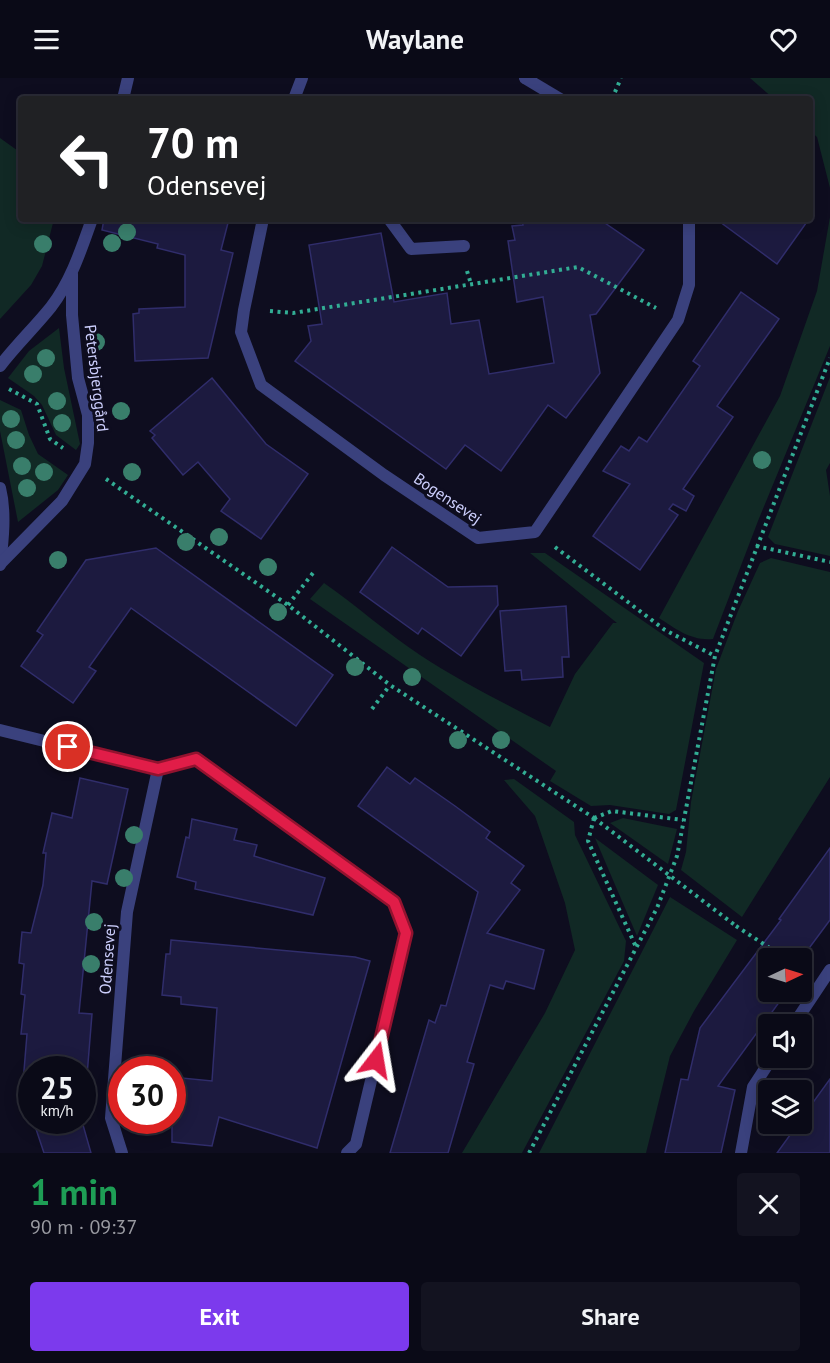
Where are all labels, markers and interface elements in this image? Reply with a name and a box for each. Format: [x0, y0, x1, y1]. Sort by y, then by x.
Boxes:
text: Waylane [366, 22, 464, 56]
icon: menu [30, 23, 63, 56]
icon: heart [767, 23, 800, 56]
text: 70 m [147, 115, 239, 170]
icon: left [48, 120, 126, 198]
text: Odensevej [147, 168, 267, 202]
street label: Petersbjerggård [81, 323, 113, 433]
street label: Bogensevej [410, 468, 486, 528]
pin [42, 721, 93, 772]
icon: arrive [51, 730, 84, 763]
street label: Odensevej [95, 923, 119, 995]
north arrow [758, 948, 812, 1002]
map controls [758, 948, 812, 1134]
button: sound [758, 1014, 812, 1068]
position arrow [344, 1028, 408, 1092]
speed limit sign: 30 [108, 1056, 186, 1134]
text: 25 [40, 1068, 74, 1107]
button: layers [758, 1080, 812, 1134]
text: km/h [41, 1101, 73, 1120]
text: 1 min [30, 1168, 118, 1215]
button: close [737, 1173, 800, 1236]
text: 90 m · 09:37 [30, 1214, 137, 1240]
button: Exit [30, 1282, 409, 1351]
button: Share [421, 1282, 800, 1351]

